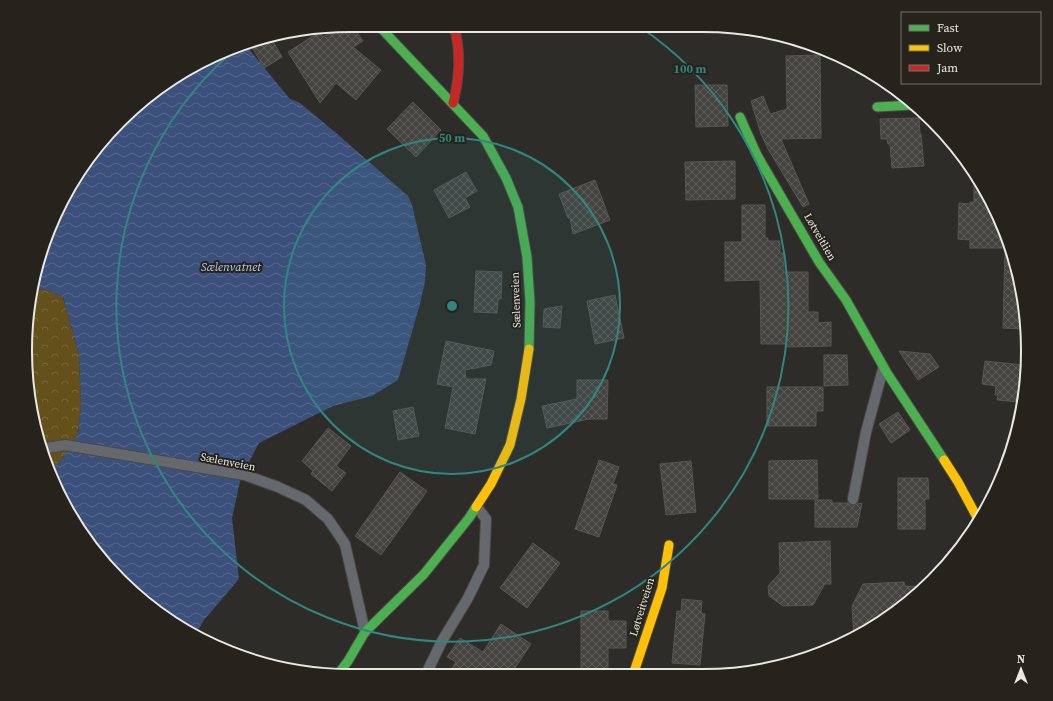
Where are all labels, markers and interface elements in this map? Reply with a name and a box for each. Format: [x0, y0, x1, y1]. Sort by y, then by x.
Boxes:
legend [901, 12, 1041, 84]
text: Fast [937, 20, 959, 36]
text: Slow [937, 40, 963, 56]
text: Jam [936, 60, 958, 76]
text: 100 m [674, 61, 707, 77]
text: 50 m [439, 130, 465, 146]
street label: Løtveitlien [800, 210, 840, 264]
water label: Sælenvatnet [201, 259, 262, 275]
street label: Sælenveien [508, 271, 524, 328]
centre of rings [445, 299, 459, 313]
street label: Sælenveien [199, 449, 257, 475]
street label: Løtveitveien [626, 576, 658, 638]
north arrow [1001, 649, 1041, 689]
text: N [1017, 652, 1025, 667]

